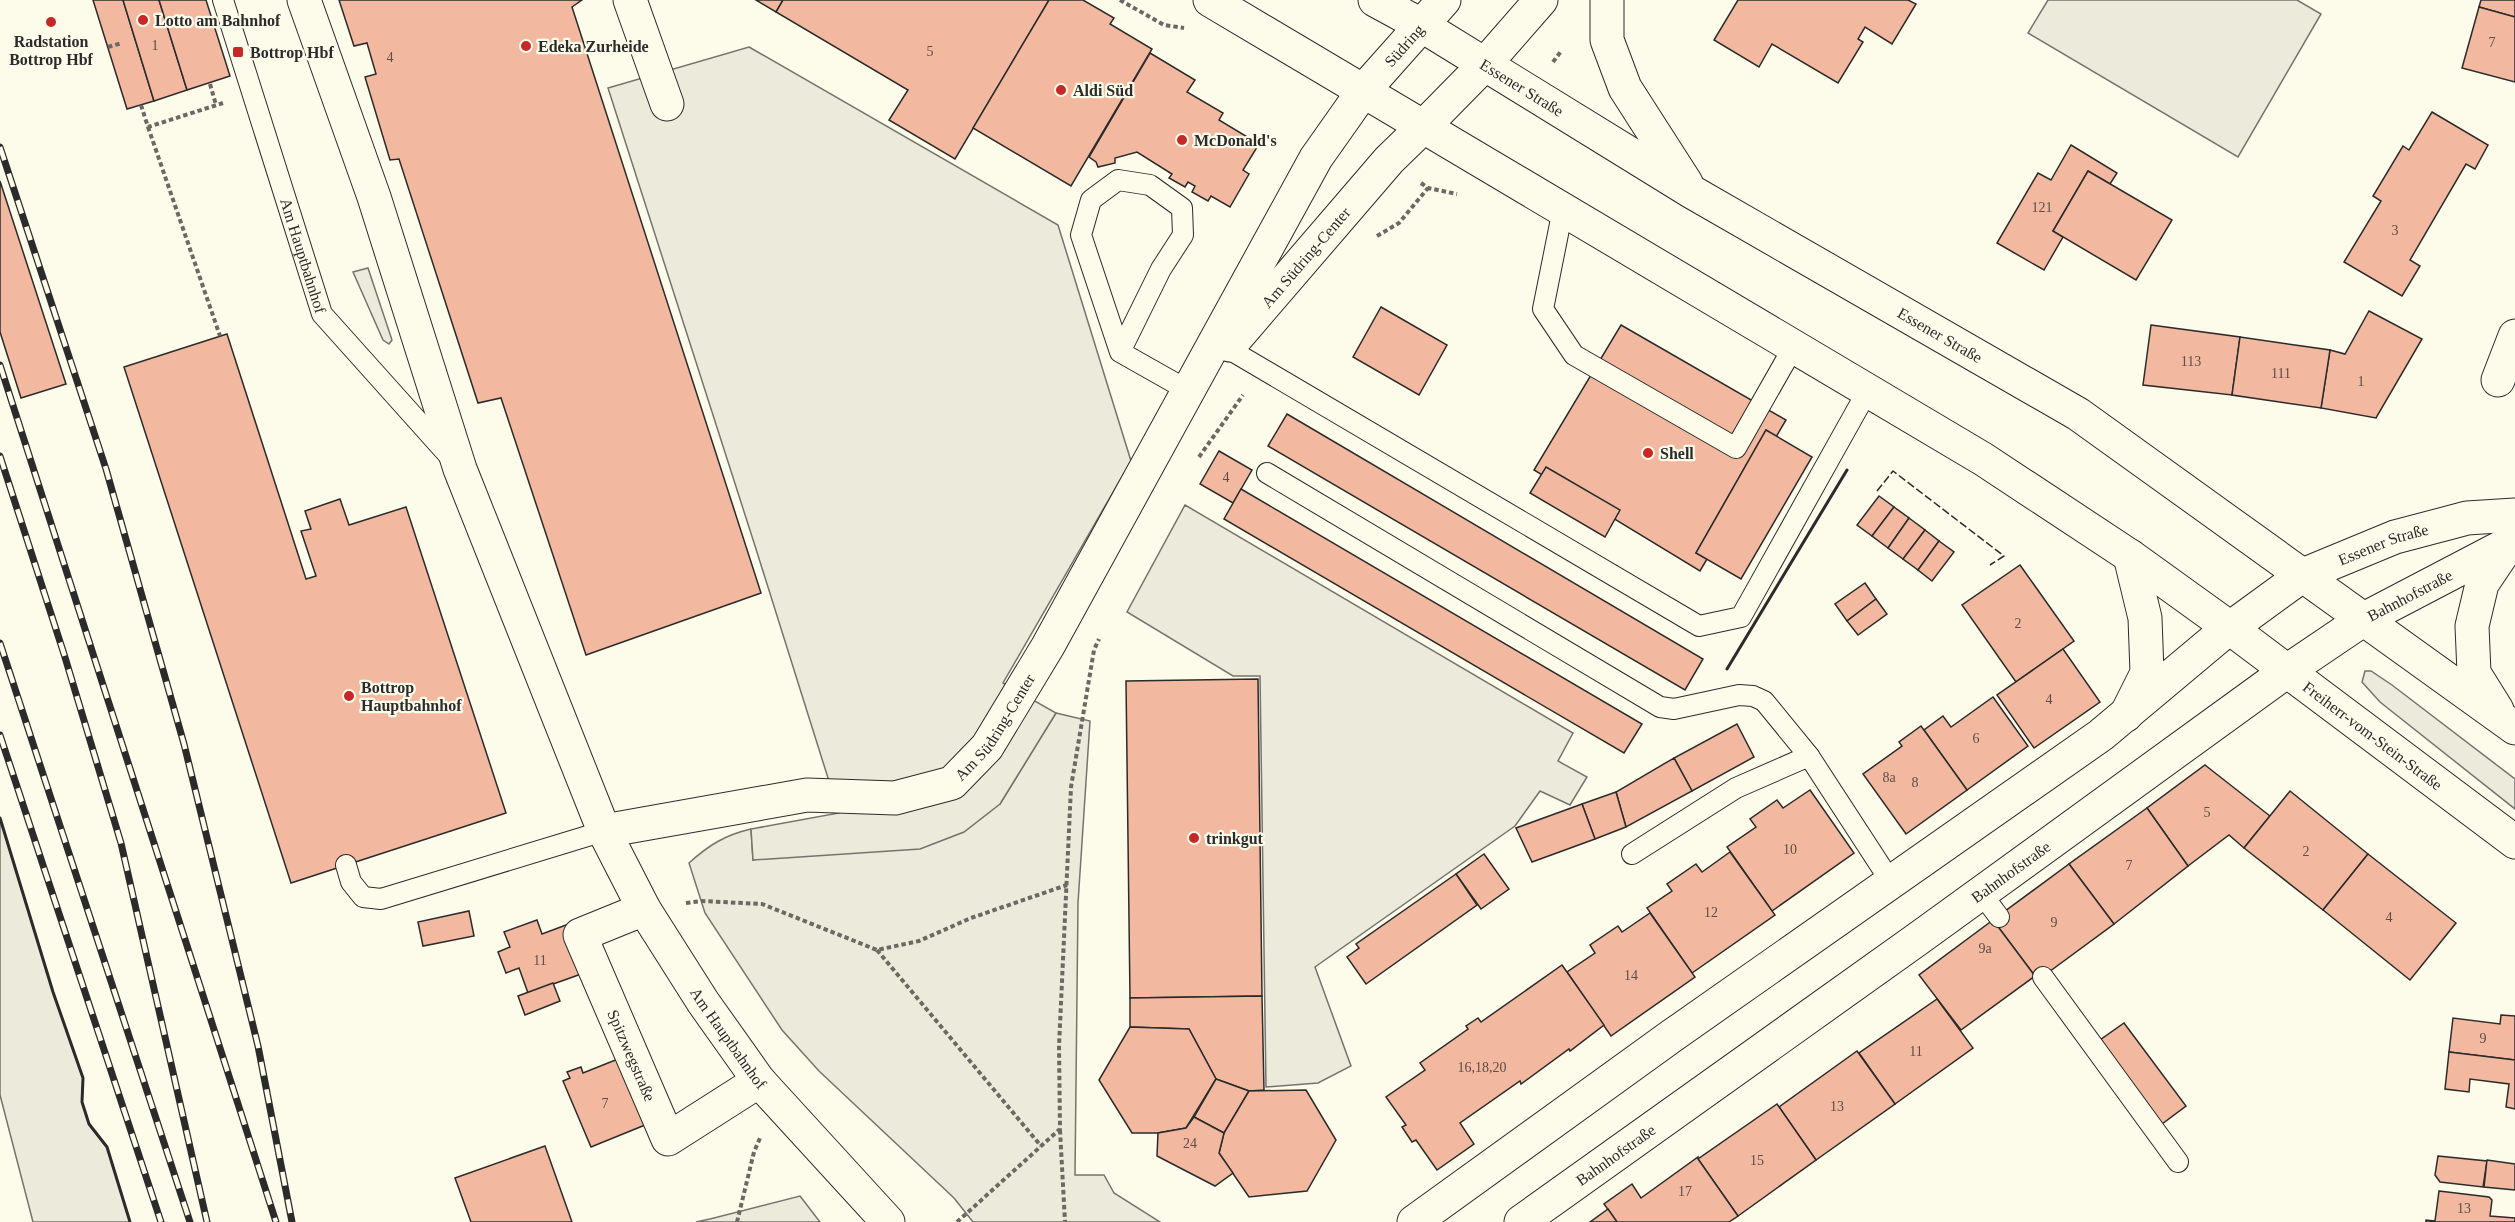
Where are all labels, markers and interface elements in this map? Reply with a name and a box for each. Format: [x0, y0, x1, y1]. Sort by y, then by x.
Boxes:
place label: Lotto am Bahnhof [155, 12, 281, 29]
marker: Lotto am Bahnhof [136, 13, 150, 27]
marker: Radstation Bottrop Hbf [44, 15, 58, 29]
street label: Südring [1381, 21, 1428, 70]
place label: Radstation Bottrop Hbf [9, 33, 94, 69]
house number: 7 [2489, 35, 2496, 50]
house number: 1 [152, 38, 159, 53]
place label: Edeka Zurheide [538, 38, 649, 55]
marker: Edeka Zurheide [519, 39, 533, 53]
place label: Bottrop Hbf [250, 44, 334, 62]
house number: 5 [927, 44, 934, 59]
marker: Bottrop Hbf [231, 45, 245, 59]
house number: 4 [387, 50, 394, 65]
street label: Essener Straße [1477, 56, 1567, 120]
place label: Aldi Süd [1073, 82, 1133, 99]
marker: Aldi Süd [1054, 83, 1068, 97]
place label: McDonald's [1194, 132, 1277, 149]
marker: McDonald's [1175, 133, 1189, 147]
street label: Am Hauptbahnhof [277, 196, 329, 316]
house number: 121 [2032, 200, 2053, 215]
street label: Am Südring-Center [1258, 203, 1354, 311]
house number: 3 [2392, 223, 2399, 238]
street label: Essener Straße [1895, 304, 1985, 366]
house number: 113 [2181, 354, 2201, 369]
house number: 111 [2271, 366, 2291, 381]
house number: 1 [2358, 374, 2365, 389]
place label: Shell [1660, 445, 1694, 462]
marker: Shell [1641, 446, 1655, 460]
house number: 4 [1223, 470, 1230, 485]
street label: Essener Straße [2336, 521, 2430, 569]
street label: Bahnhofstraße [2365, 566, 2455, 625]
house number: 2 [2015, 616, 2022, 631]
street label: Am Südring-Center [951, 670, 1038, 784]
street label: Freiherr-vom-Stein-Straße [2300, 678, 2445, 793]
place label: Bottrop Hauptbahnhof [361, 679, 462, 715]
marker: Bottrop Hauptbahnhof [342, 689, 356, 703]
house number: 4 [2046, 692, 2053, 707]
house number: 6 [1973, 731, 1980, 746]
house number: 8a [1882, 770, 1896, 785]
house number: 8 [1912, 775, 1919, 790]
house number: 5 [2204, 805, 2211, 820]
place label: trinkgut [1206, 830, 1264, 848]
marker: trinkgut [1187, 831, 1201, 845]
street label: Bahnhofstraße [1968, 838, 2054, 906]
house number: 10 [1783, 842, 1797, 857]
house number: 2 [2303, 844, 2310, 859]
house number: 7 [2126, 858, 2133, 873]
house number: 12 [1704, 905, 1718, 920]
house number: 4 [2386, 910, 2393, 925]
house number: 9 [2051, 915, 2058, 930]
house number: 9a [1978, 941, 1992, 956]
house number: 11 [533, 953, 547, 968]
house number: 14 [1624, 968, 1638, 983]
street label: Am Hauptbahnhof [687, 985, 770, 1093]
street label: Spitzwegstraße [604, 1007, 659, 1104]
house number: 9 [2480, 1031, 2487, 1046]
house number: 11 [1909, 1044, 1923, 1059]
house number: 16,18,20 [1458, 1060, 1507, 1075]
house number: 7 [602, 1096, 609, 1111]
house number: 13 [1830, 1099, 1844, 1114]
street label: Bahnhofstraße [1573, 1121, 1659, 1189]
house number: 24 [1183, 1136, 1197, 1151]
house number: 15 [1750, 1153, 1764, 1168]
house number: 17 [1678, 1184, 1692, 1199]
house number: 13 [2457, 1201, 2471, 1216]

